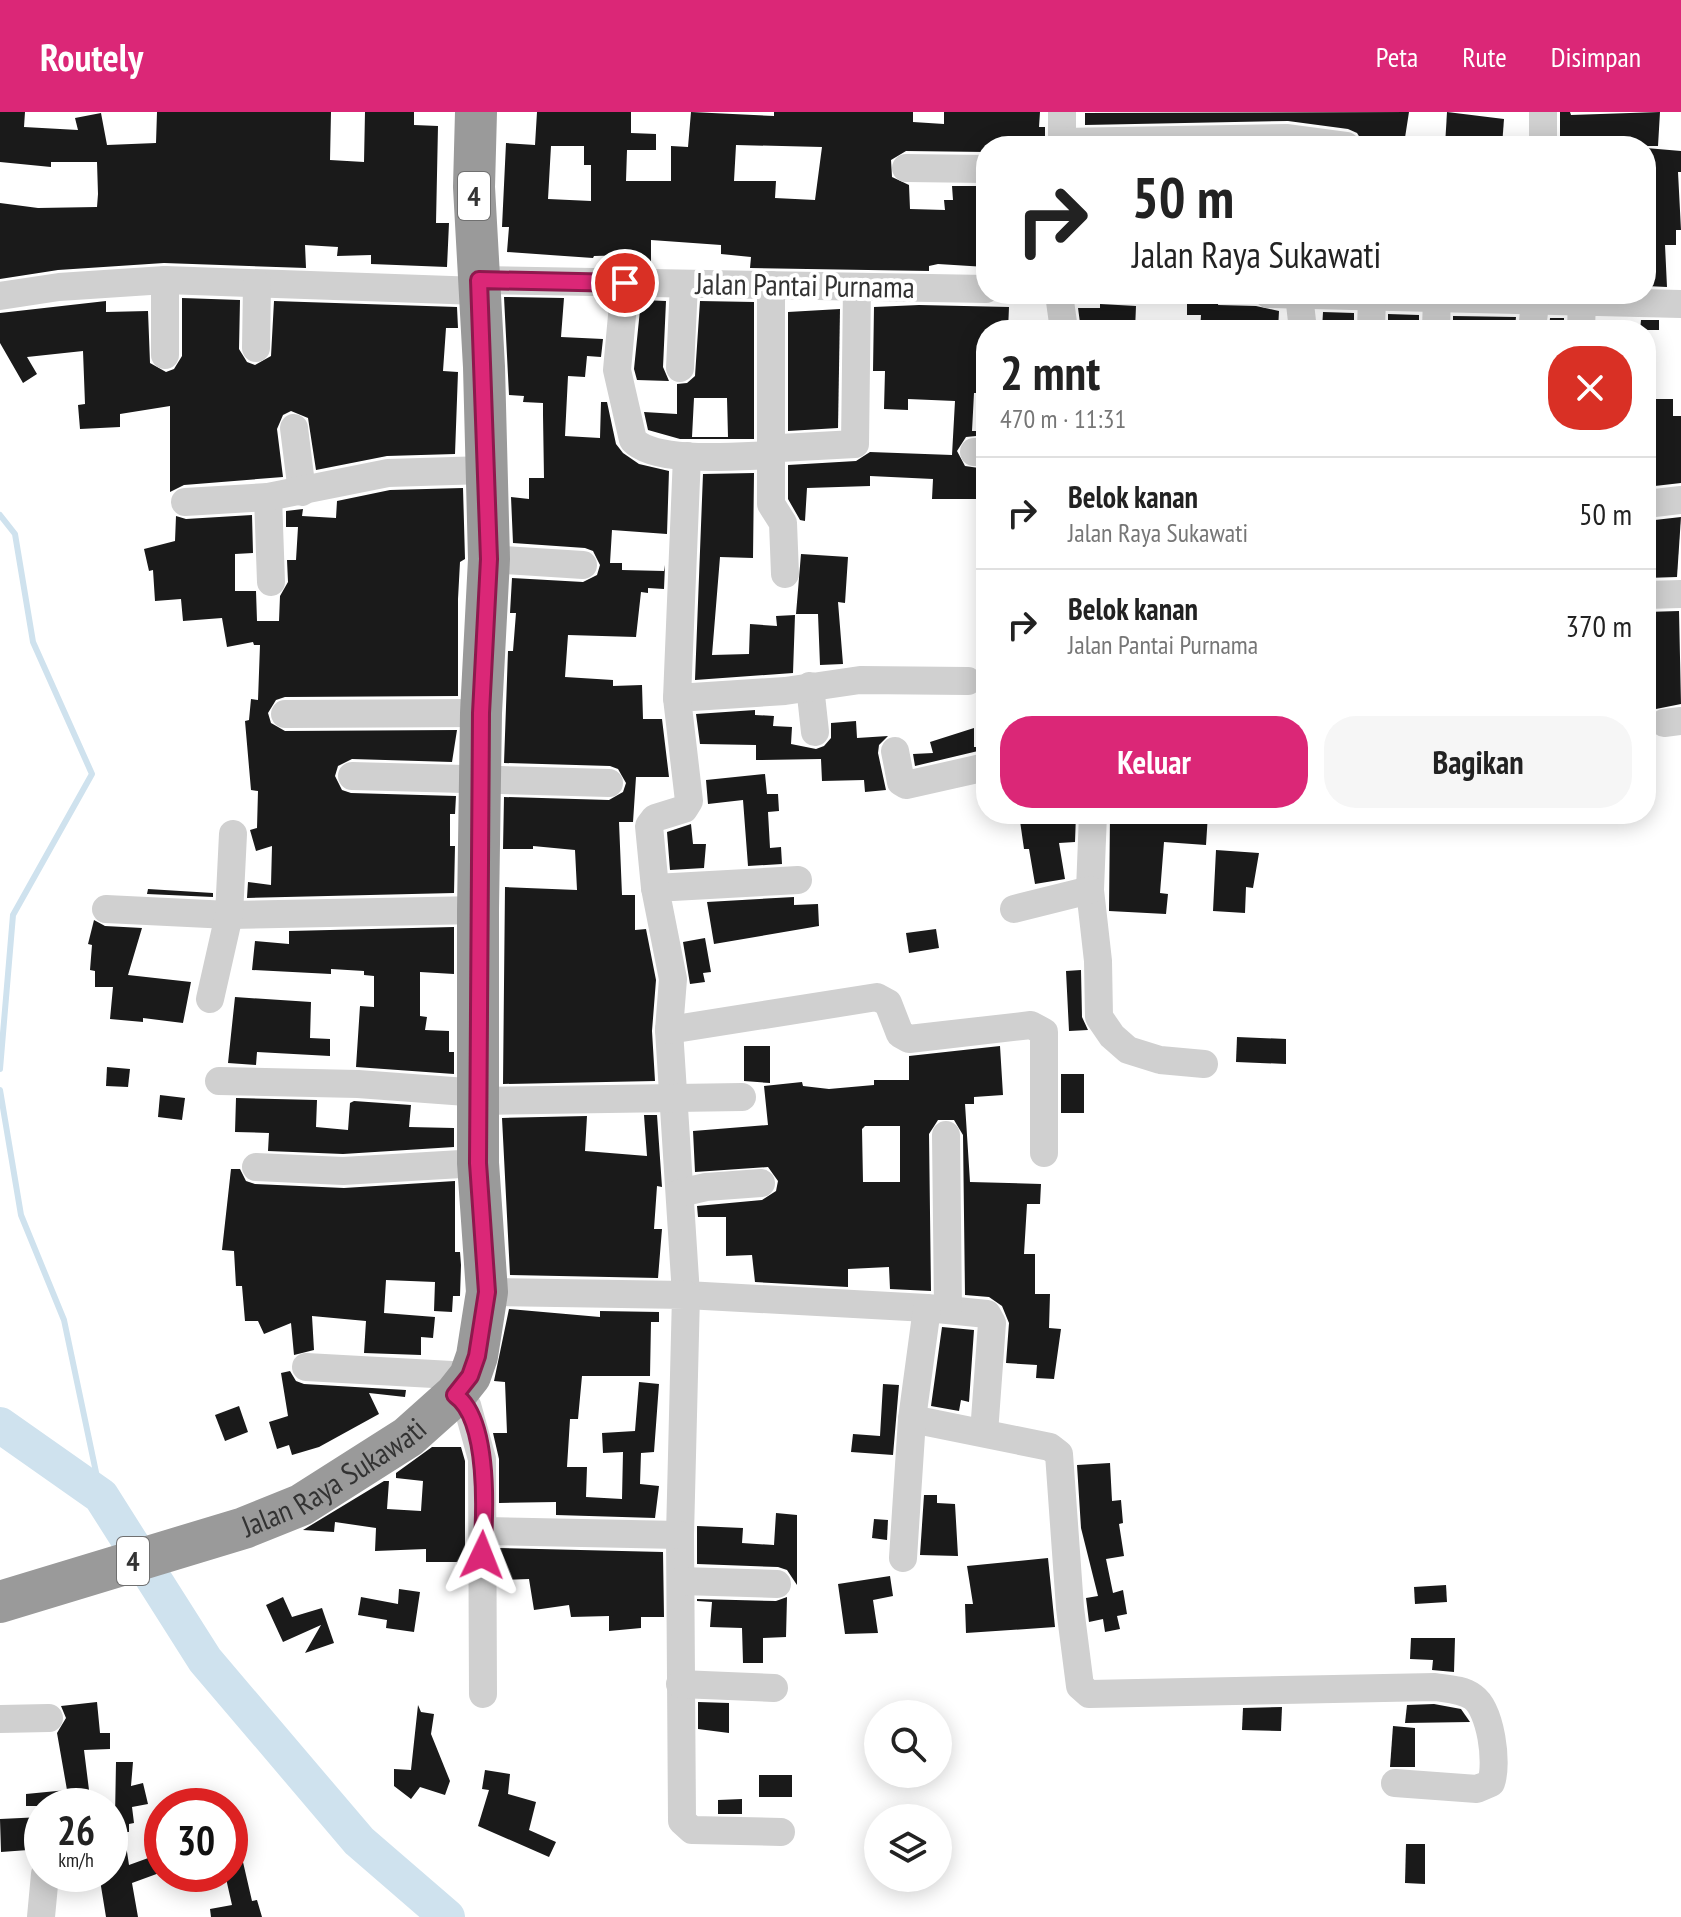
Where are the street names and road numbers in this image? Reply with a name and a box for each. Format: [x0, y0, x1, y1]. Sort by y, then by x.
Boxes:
road number: 4 [458, 172, 490, 220]
street label: Jalan Pantai Purnama [694, 263, 915, 306]
street label: Jalan Raya Sukawati [234, 1409, 434, 1545]
road number: 4 [117, 1537, 149, 1585]

